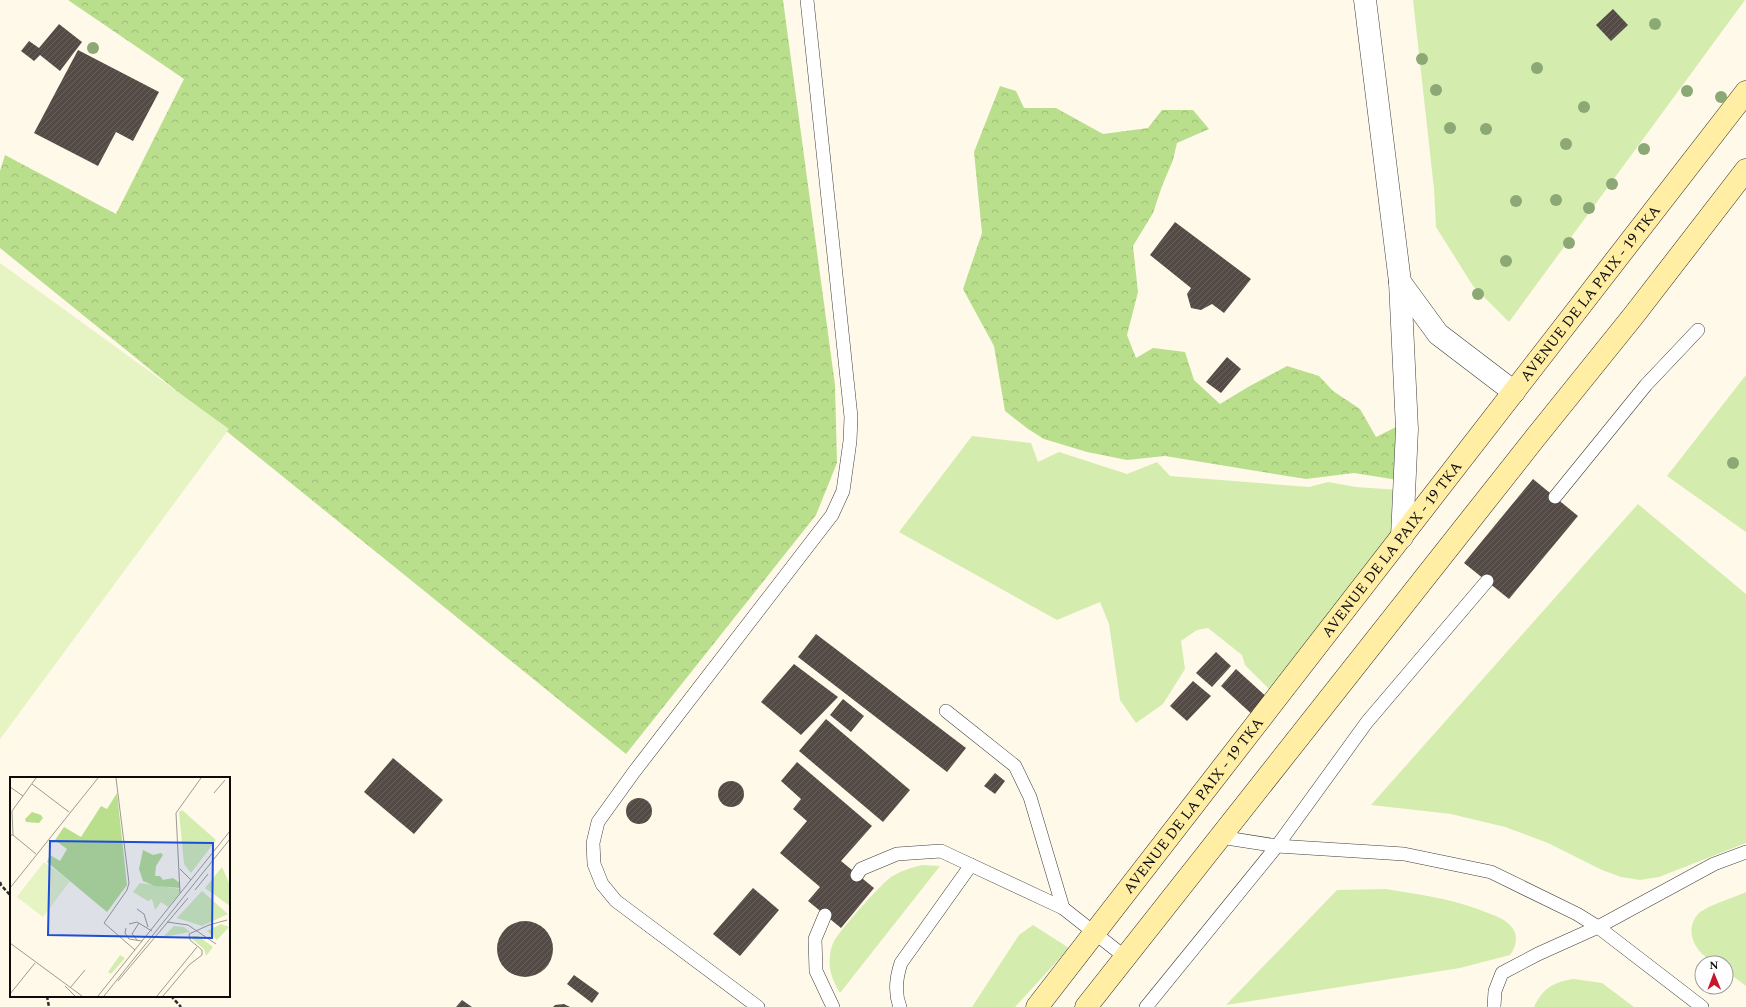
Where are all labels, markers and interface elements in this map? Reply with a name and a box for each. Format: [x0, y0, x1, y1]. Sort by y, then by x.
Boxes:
street label: AVENUE DE LA PAIX - 19 TKA [1514, 200, 1666, 386]
street label: AVENUE DE LA PAIX - 19 TKA [1316, 456, 1468, 643]
street label: AVENUE DE LA PAIX - 19 TKA [1117, 712, 1269, 899]
inset map [10, 777, 230, 997]
north arrow [1694, 955, 1734, 995]
text: N [1709, 957, 1718, 974]

